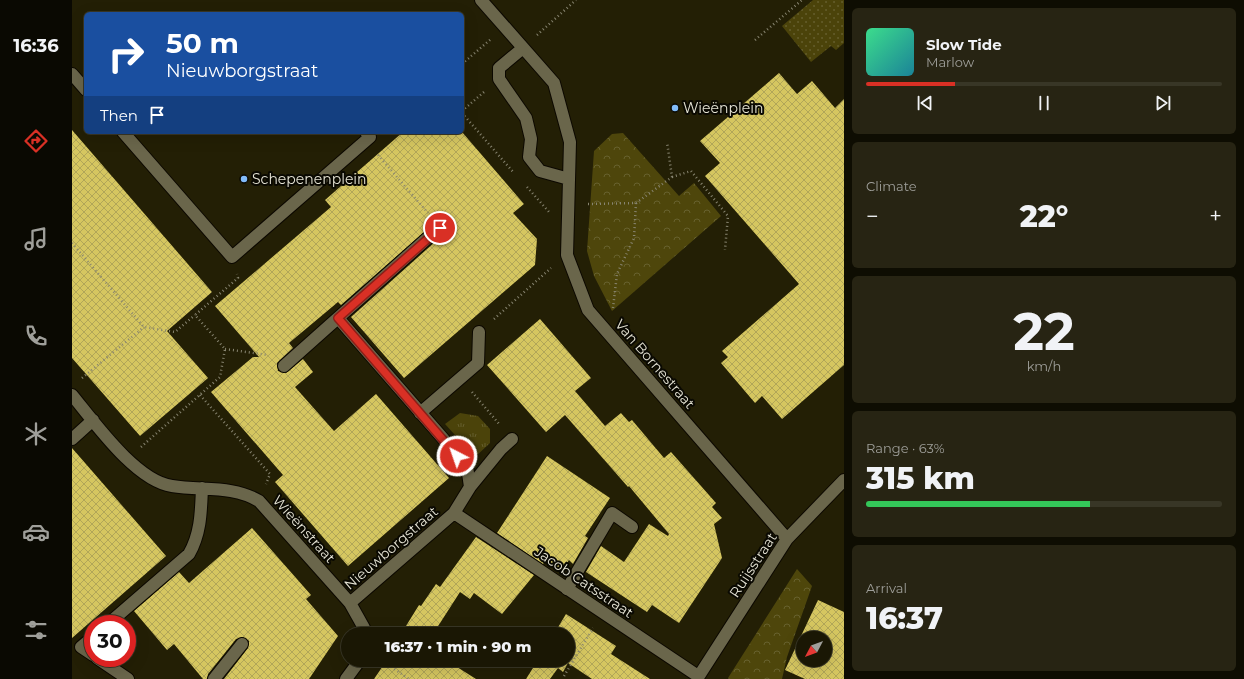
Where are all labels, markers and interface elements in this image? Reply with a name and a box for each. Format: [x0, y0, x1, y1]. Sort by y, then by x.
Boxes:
text: 50 m [166, 26, 239, 60]
icon: right [100, 28, 152, 80]
text: 16:36 [13, 35, 59, 57]
text: Slow Tide [926, 35, 1002, 54]
text: Marlow [926, 54, 974, 70]
text: Nieuwborgstraat [166, 60, 318, 82]
icon: previous [914, 92, 936, 114]
icon: pause [1033, 92, 1055, 114]
icon: next [1152, 92, 1174, 114]
place label: Wieënplein [683, 99, 763, 117]
marker: Wieënplein [670, 103, 680, 113]
icon: arrive [146, 104, 168, 126]
text: Then [100, 106, 138, 125]
icon: directions [22, 127, 50, 155]
place label: Schepenenplein [252, 170, 367, 188]
marker: Schepenenplein [239, 174, 249, 184]
text: Climate [866, 178, 917, 194]
text: 22° [1020, 198, 1068, 235]
text: − [866, 203, 879, 230]
text: + [1209, 203, 1222, 230]
pin [423, 211, 457, 245]
icon: arrive [429, 217, 451, 239]
icon: music [22, 225, 50, 253]
text: 22 [1013, 300, 1075, 363]
street label: Van Bornestraat [611, 315, 699, 413]
icon: phone [22, 322, 50, 350]
text: km/h [1027, 358, 1061, 374]
icon: climate [22, 420, 50, 448]
position arrow [436, 435, 478, 477]
text: Range · 63% [866, 440, 945, 456]
text: 315 km [866, 460, 975, 497]
street label: Wieënstraat [269, 491, 339, 567]
street label: Nieuwborgstraat [340, 502, 442, 594]
icon: car [22, 518, 50, 546]
street label: Ruijsstraat [725, 529, 781, 601]
street label: Jacob Catsstraat [530, 542, 637, 622]
text: Arrival [866, 580, 907, 596]
text: 16:37 [866, 600, 943, 637]
speed limit sign: 30 [84, 615, 136, 667]
icon: filters [22, 616, 50, 644]
north arrow [796, 631, 832, 667]
map controls [796, 631, 832, 667]
text: 16:37 · 1 min · 90 m [385, 637, 531, 656]

